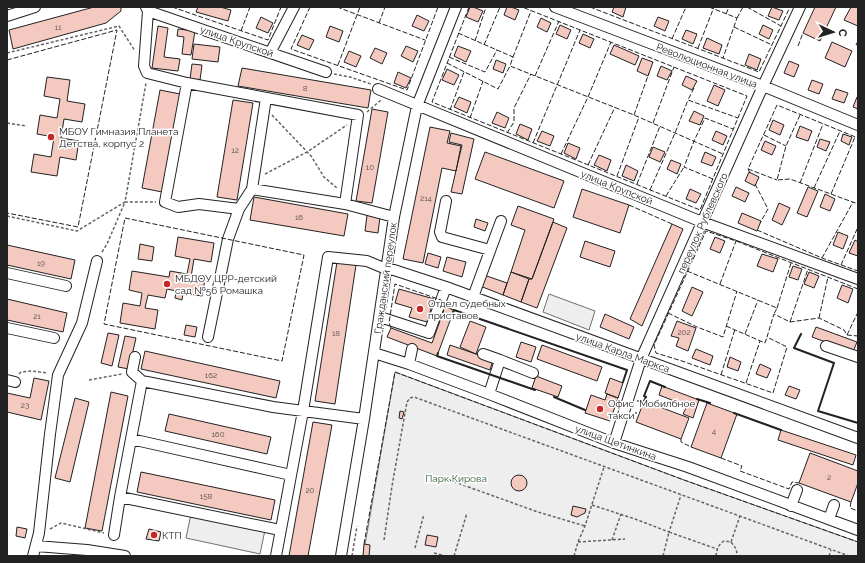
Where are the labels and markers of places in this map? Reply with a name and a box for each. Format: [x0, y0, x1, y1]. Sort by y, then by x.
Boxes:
place label: МБОУ Гимназия Планета Детства, корпус 2 [59, 126, 178, 149]
marker: МБОУ Гимназия Планета Детства, корпус 2 [46, 132, 56, 142]
place label: МБДОУ ЦРР-детский сад №56 Ромашка [175, 273, 277, 296]
marker: МБДОУ ЦРР-детский сад №56 Ромашка [162, 279, 172, 289]
place label: Отдел судебных приставов [428, 298, 506, 321]
marker: Отдел судебных приставов [415, 304, 425, 314]
place label: Офис "Мобилбное такси" [608, 398, 695, 421]
marker: Офис "Мобилбное такси" [595, 404, 605, 414]
marker: КТП [149, 530, 159, 540]
place label: КТП [162, 530, 182, 541]

